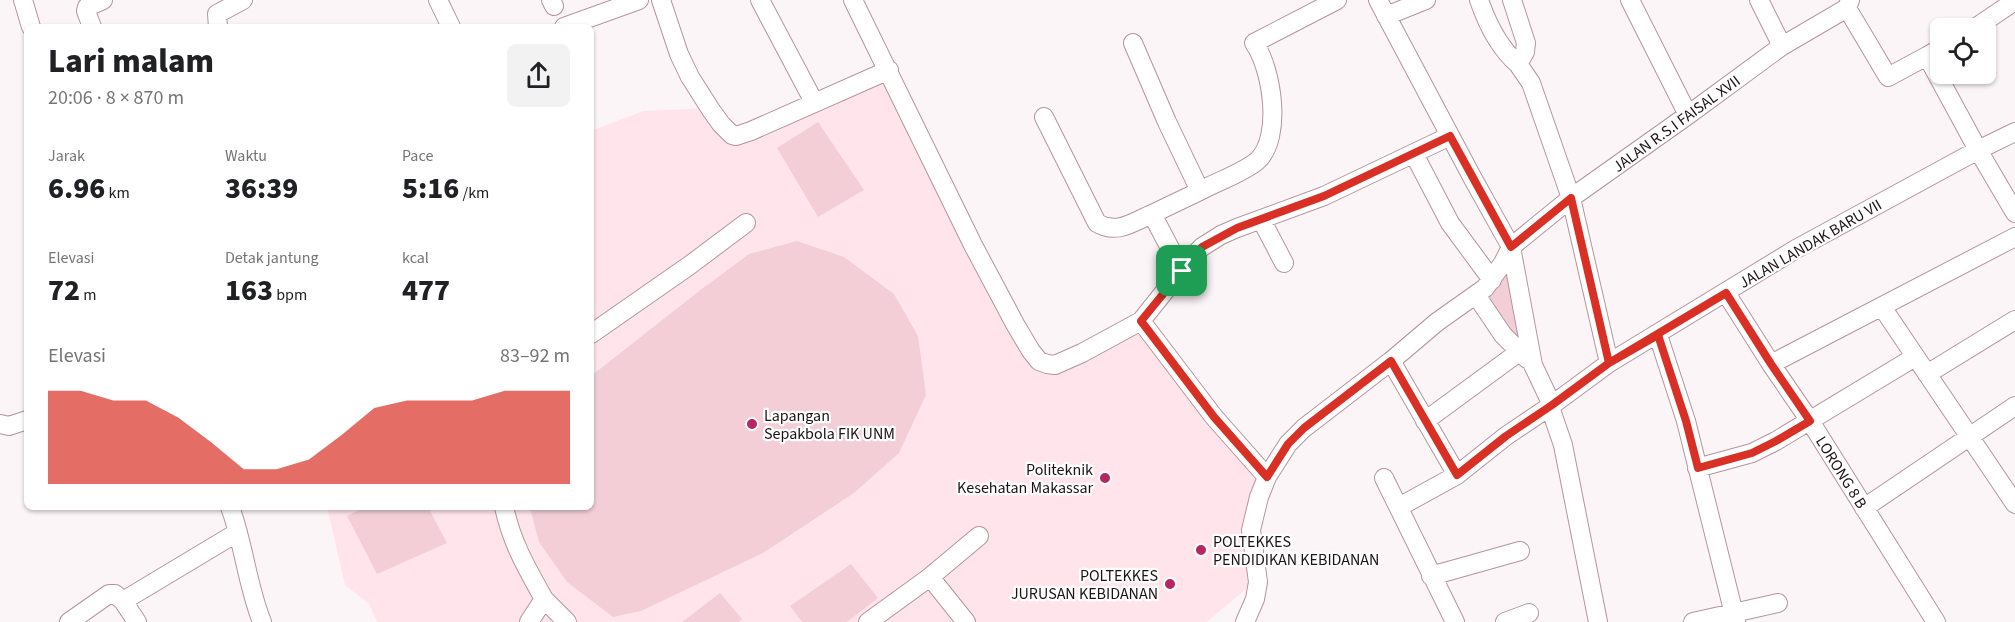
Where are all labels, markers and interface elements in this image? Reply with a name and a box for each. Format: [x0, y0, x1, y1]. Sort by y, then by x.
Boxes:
map controls [1930, 18, 1996, 84]
button: locate [1930, 18, 1996, 84]
text: Lari malam [48, 38, 214, 85]
button: share [507, 44, 570, 107]
street label: JALAN R.S.I FAISAL XVII [1608, 70, 1745, 178]
text: 20:06 · 8 × 870 m [48, 84, 184, 112]
text: Jarak [48, 145, 85, 167]
text: Waktu [225, 145, 267, 167]
text: Pace [402, 145, 433, 167]
text: 6.96 [48, 167, 105, 210]
text: 36:39 [225, 167, 298, 210]
text: 5:16 [402, 167, 459, 210]
text: km [105, 182, 130, 204]
text: /km [459, 182, 489, 204]
street label: JALAN LANDAK BARU VII [1735, 194, 1886, 294]
pin [1156, 245, 1207, 296]
text: Elevasi [48, 247, 94, 269]
text: Detak jantung [225, 247, 319, 269]
text: kcal [402, 247, 429, 269]
icon: arrive [1165, 254, 1198, 287]
text: 72 [48, 269, 80, 312]
text: 163 [225, 269, 273, 312]
text: 477 [402, 269, 450, 312]
text: m [80, 284, 97, 306]
text: bpm [273, 284, 307, 306]
text: Elevasi [48, 342, 106, 370]
text: 83–92 m [500, 342, 570, 370]
place label: Lapangan Sepakbola FIK UNM [764, 405, 895, 445]
marker: Lapangan Sepakbola FIK UNM [745, 417, 759, 431]
street label: LORONG 8 B [1810, 432, 1872, 513]
place label: Politeknik Kesehatan Makassar [957, 459, 1093, 499]
marker: Politeknik Kesehatan Makassar [1098, 471, 1112, 485]
place label: POLTEKKES PENDIDIKAN KEBIDANAN [1213, 531, 1379, 571]
marker: POLTEKKES PENDIDIKAN KEBIDANAN [1194, 543, 1208, 557]
place label: POLTEKKES JURUSAN KEBIDANAN [1011, 565, 1158, 605]
marker: POLTEKKES JURUSAN KEBIDANAN [1163, 577, 1177, 591]

